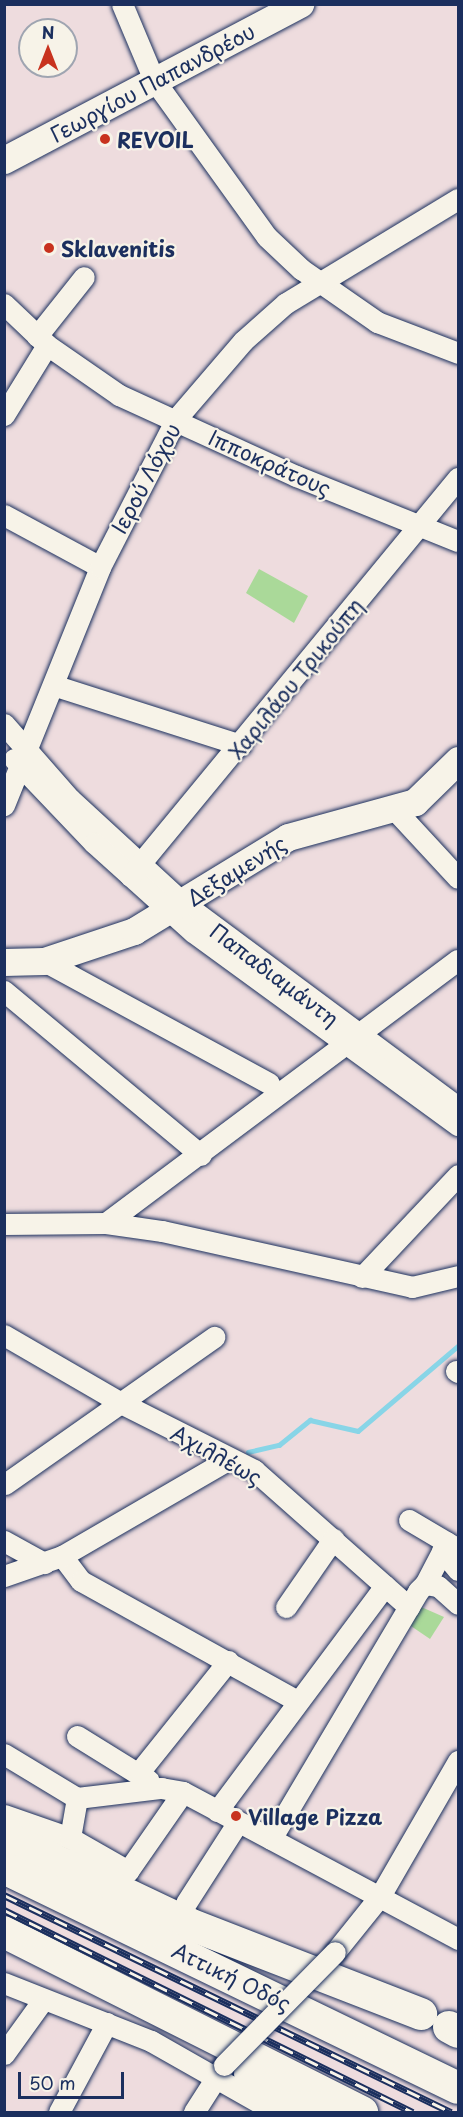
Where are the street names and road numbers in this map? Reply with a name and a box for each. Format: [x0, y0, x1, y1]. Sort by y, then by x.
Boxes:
street label: Γεωργίου Παπανδρέου [46, 17, 258, 147]
street label: Ιερού Λόχου [106, 419, 184, 537]
street label: Ιπποκράτους [205, 424, 335, 500]
street label: Χαριλάου Τρικούπη [222, 593, 368, 763]
street label: Δεξαμενής [182, 830, 290, 910]
street label: Παπαδιαμάντη [206, 918, 344, 1030]
street label: Αχιλλέως [167, 1419, 267, 1489]
street label: Αττική Οδός [168, 1936, 296, 2016]

